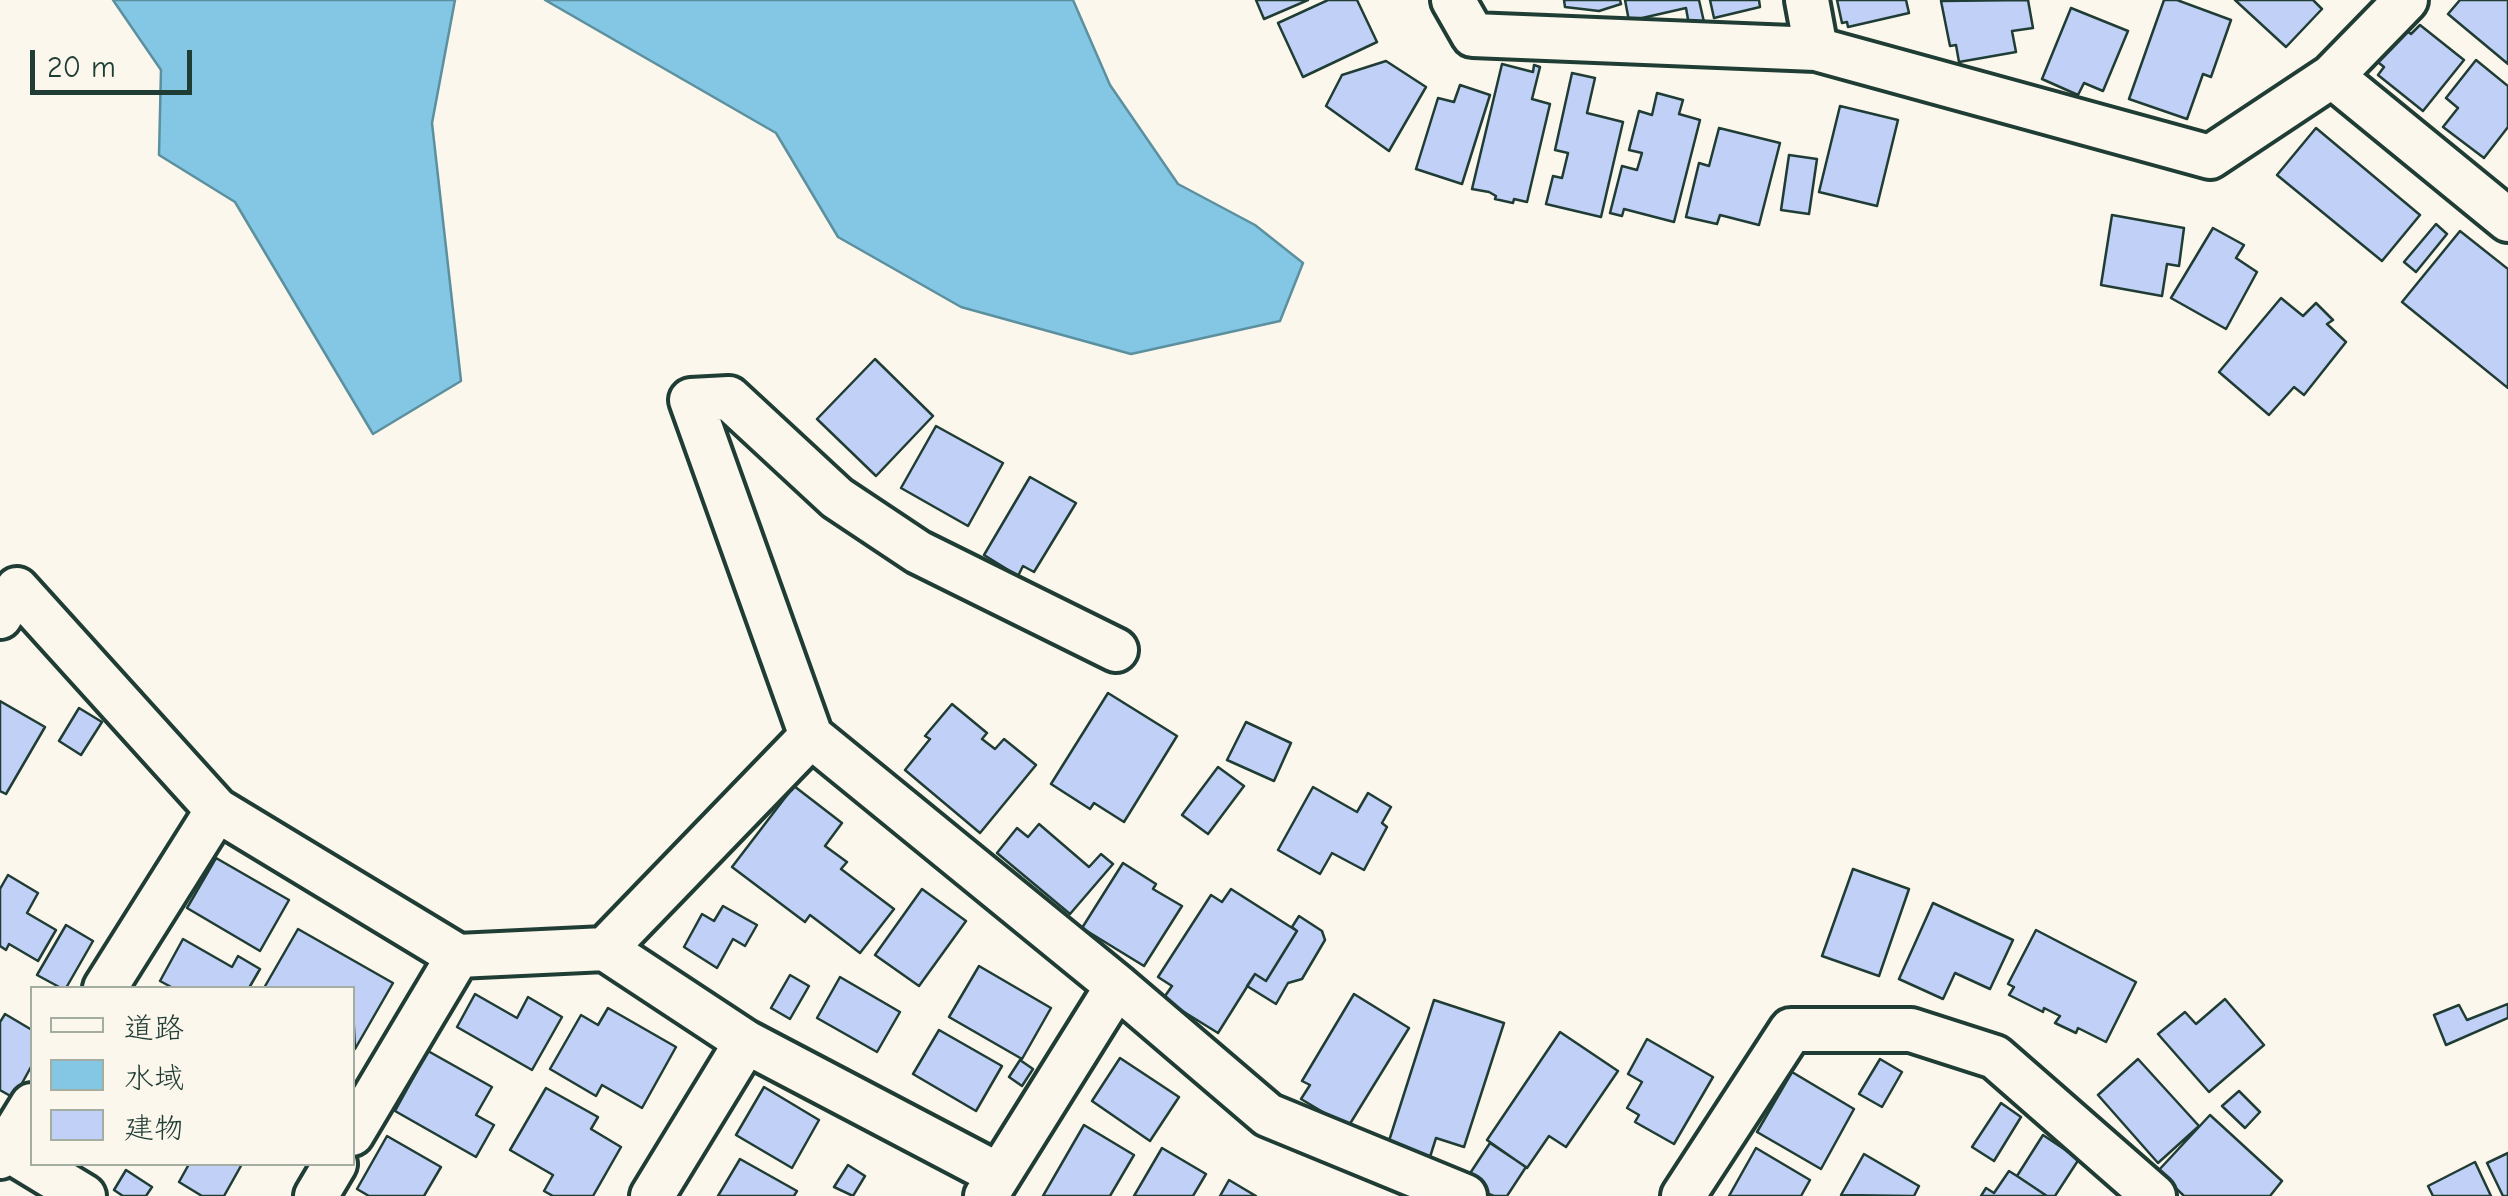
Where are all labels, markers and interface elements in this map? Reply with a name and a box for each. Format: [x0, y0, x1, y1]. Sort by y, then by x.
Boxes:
scale bar [35, 30, 198, 92]
text: 20 m [47, 50, 116, 85]
legend [30, 986, 355, 1166]
text: 道路 [124, 1011, 184, 1046]
text: 水域 [124, 1061, 184, 1096]
text: 建物 [124, 1111, 184, 1146]

